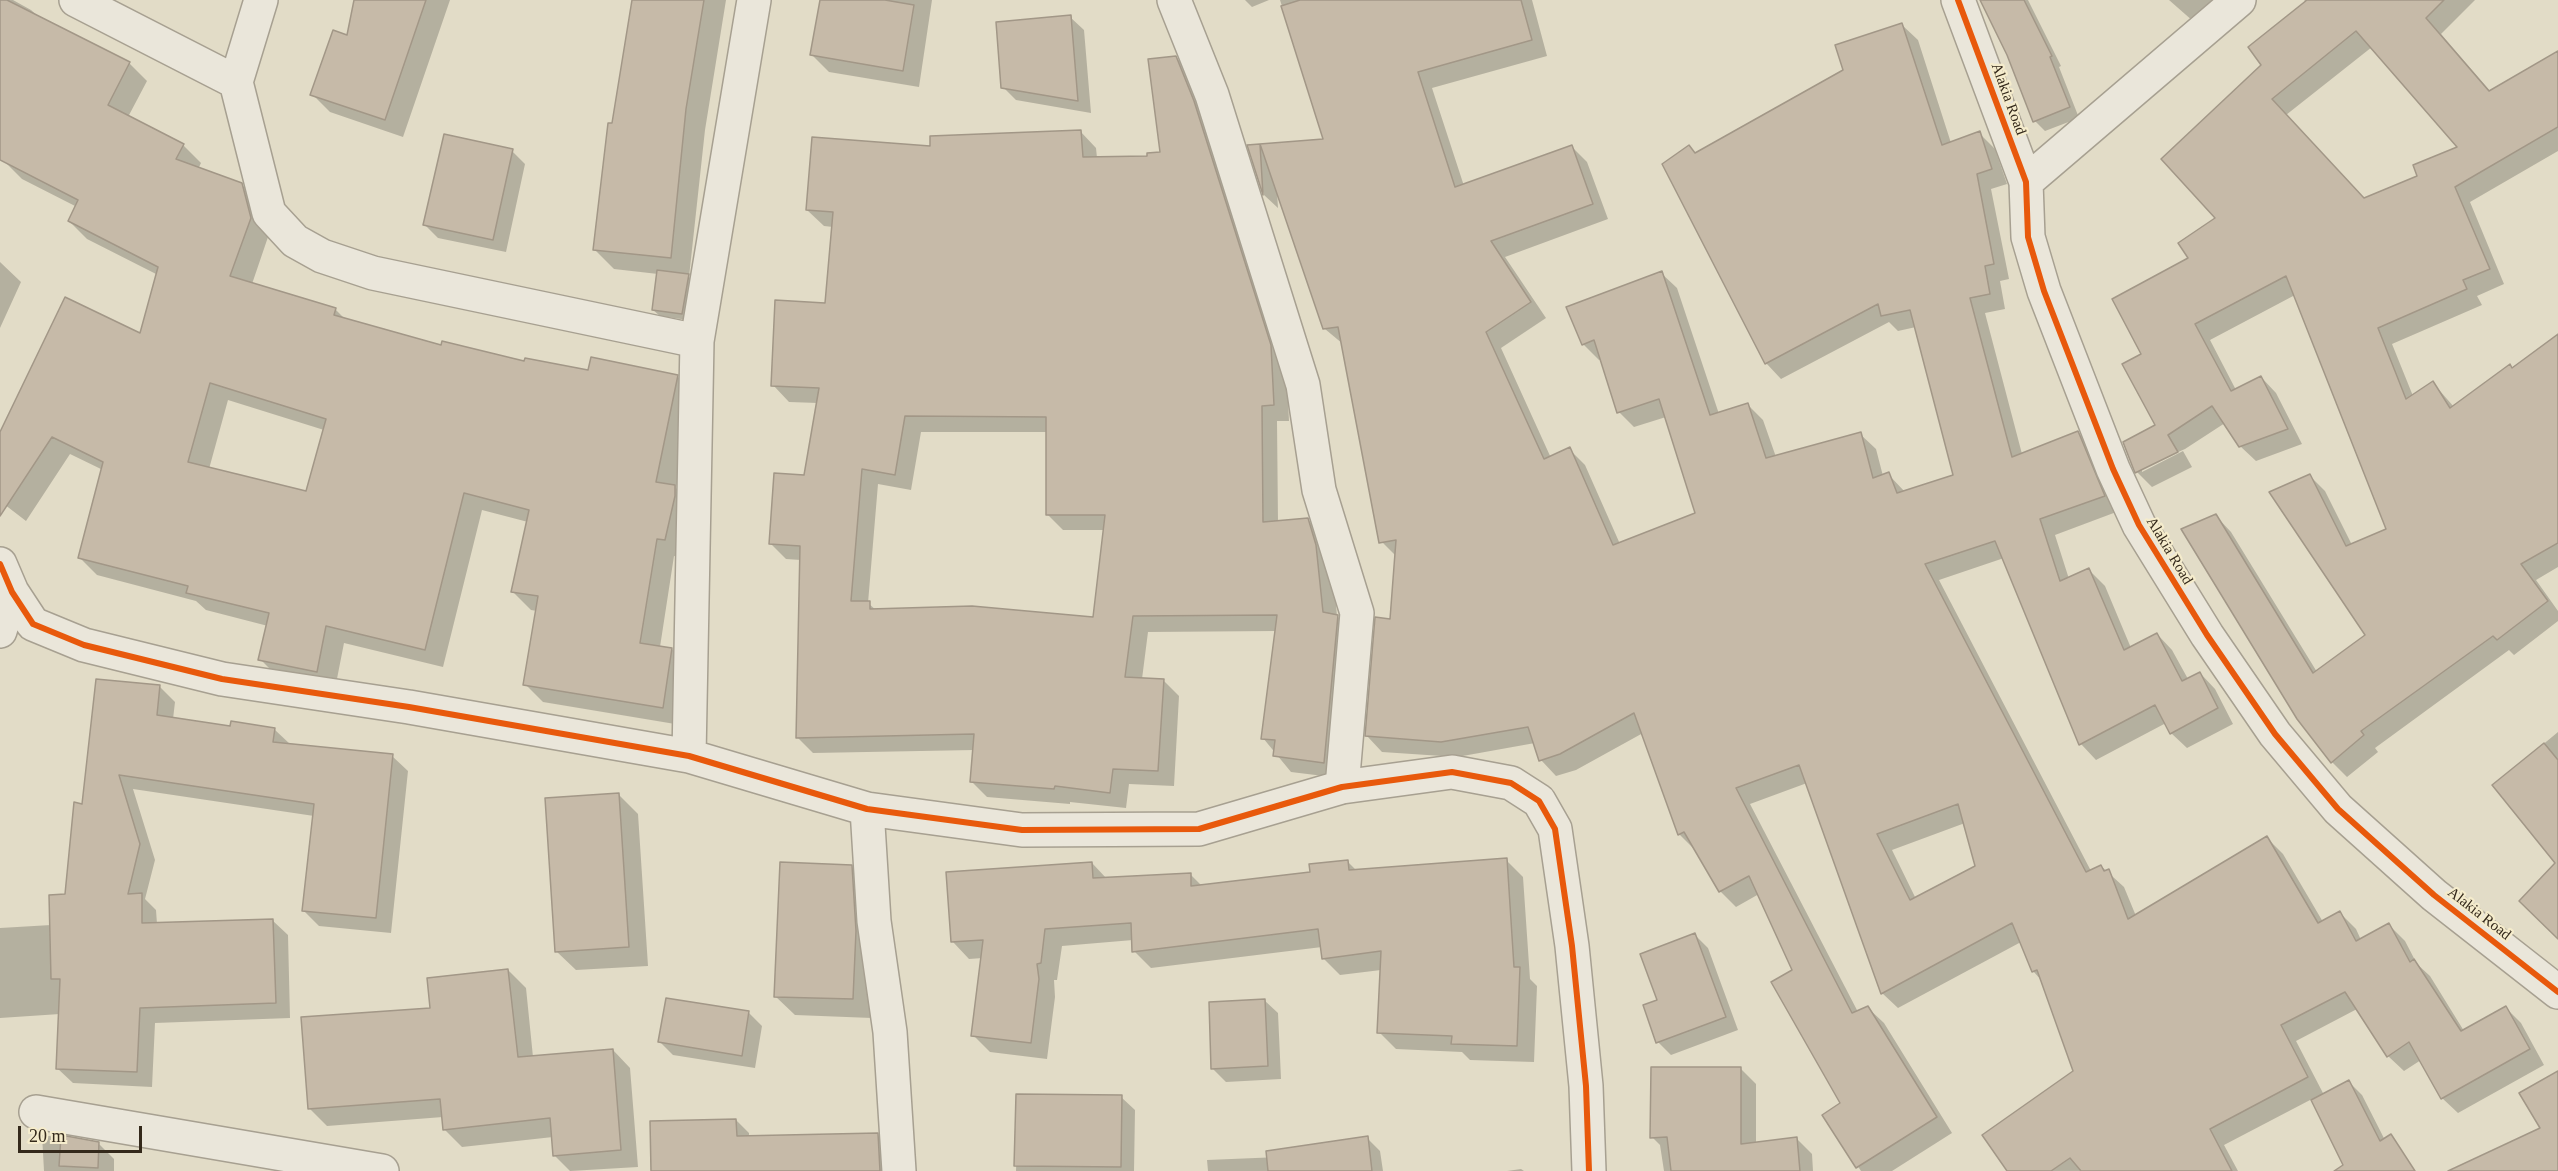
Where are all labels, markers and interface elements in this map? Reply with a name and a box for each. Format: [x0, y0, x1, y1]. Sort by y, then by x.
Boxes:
street label: Alakia Road [1987, 60, 2029, 138]
street label: Alakia Road [2142, 514, 2196, 588]
street label: Alakia Road [2444, 884, 2514, 944]
scale bar [21, 1114, 146, 1152]
text: 20 m [29, 1126, 66, 1146]

